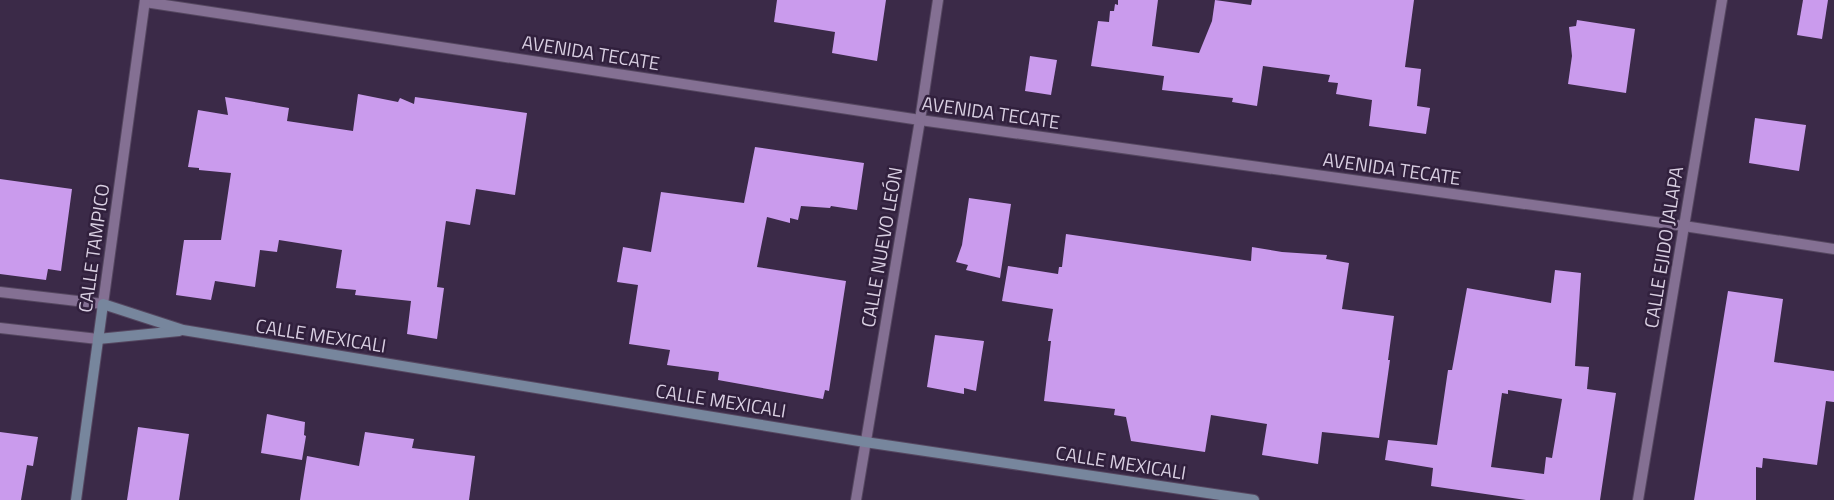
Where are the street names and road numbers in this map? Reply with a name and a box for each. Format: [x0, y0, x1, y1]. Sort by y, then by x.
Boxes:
street label: AVENIDA TECATE [520, 27, 662, 77]
street label: AVENIDA TECATE [920, 88, 1062, 136]
street label: AVENIDA TECATE [1321, 144, 1463, 192]
street label: CALLE NUEVO LEÓN [853, 164, 909, 330]
street label: CALLE EJIDO JALAPA [1636, 164, 1690, 330]
street label: CALLE TAMPICO [70, 182, 116, 314]
street label: CALLE MEXICALI [254, 310, 388, 360]
street label: CALLE MEXICALI [654, 375, 788, 425]
street label: CALLE MEXICALI [1054, 437, 1188, 487]

